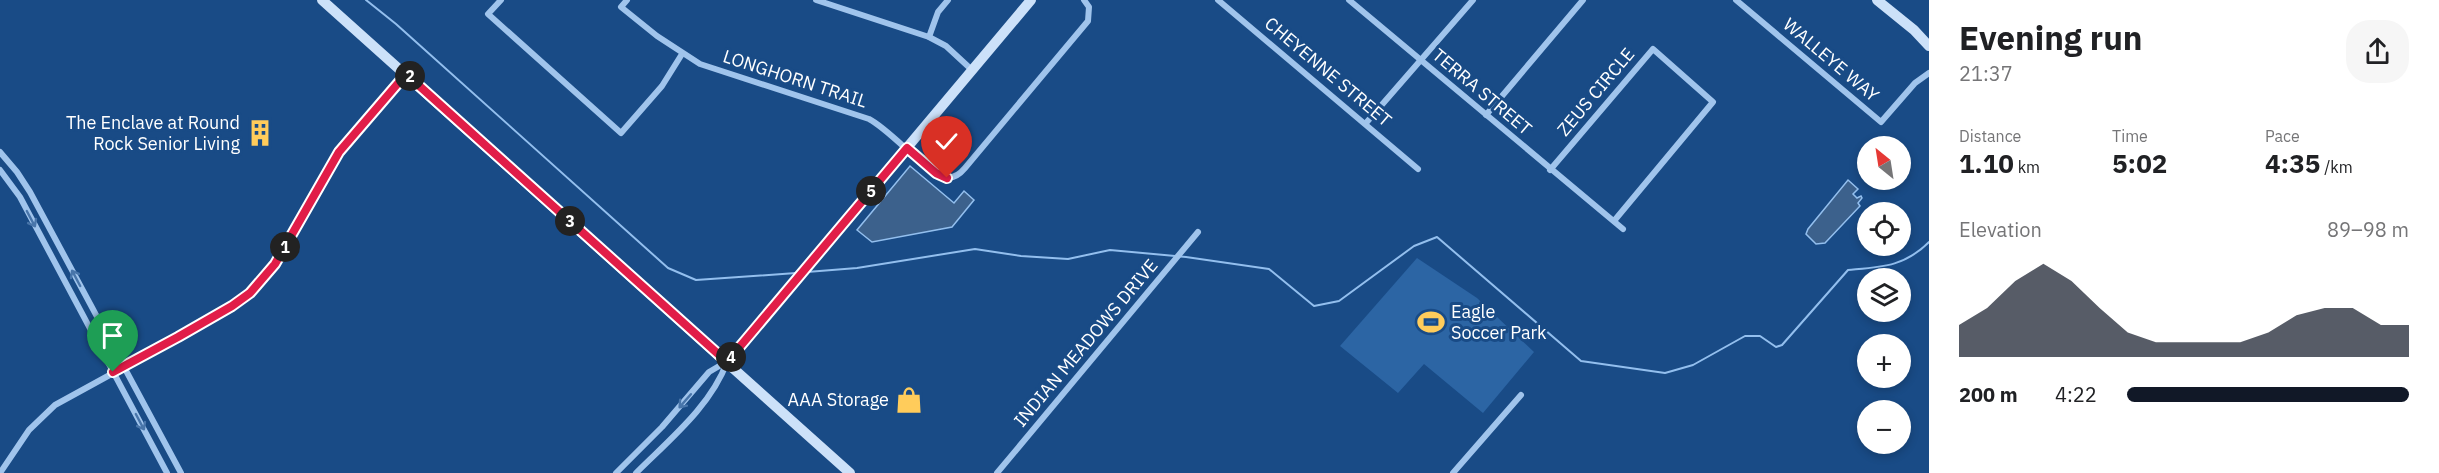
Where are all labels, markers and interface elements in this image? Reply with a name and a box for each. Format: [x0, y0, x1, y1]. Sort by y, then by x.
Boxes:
street label: CHEYENNE STREET [1260, 12, 1397, 131]
street label: WALLEYE WAY [1779, 13, 1884, 107]
text: Evening run [1959, 16, 2143, 59]
button: share [2346, 20, 2409, 83]
street label: TERRA STREET [1428, 43, 1537, 140]
street label: ZEUS CIRCLE [1552, 43, 1639, 141]
street label: LONGHORN TRAIL [720, 44, 870, 113]
text: 21:37 [1959, 60, 2013, 87]
pin: 2 [395, 61, 425, 91]
text: 2 [405, 66, 415, 86]
place label: The Enclave at Round Rock Senior Living [66, 111, 240, 155]
pin [921, 116, 972, 178]
building icon: The Enclave at Round Rock Senior Living [245, 118, 275, 148]
icon: check [930, 125, 963, 158]
text: Distance [1959, 126, 2021, 146]
text: Time [2112, 126, 2148, 146]
text: Pace [2265, 126, 2300, 146]
north arrow [1857, 136, 1911, 190]
map controls [1857, 136, 1911, 454]
text: 1.10 [1959, 146, 2014, 180]
text: 5:02 [2112, 146, 2167, 180]
text: 4:35 [2265, 146, 2320, 180]
text: km [2014, 157, 2040, 177]
text: /km [2320, 157, 2353, 177]
pin: 5 [856, 176, 886, 206]
text: 5 [866, 181, 876, 201]
button: locate [1857, 202, 1911, 256]
pin: 3 [555, 206, 585, 236]
one-way arrow [26, 210, 37, 228]
text: 3 [565, 211, 575, 231]
text: Elevation [1959, 216, 2042, 243]
text: 89–98 m [2327, 216, 2409, 243]
pin: 1 [270, 232, 300, 262]
text: 1 [280, 237, 290, 257]
street label: INDIAN MEADOWS DRIVE [1009, 254, 1163, 431]
button: layers [1857, 268, 1911, 322]
one-way arrow [70, 269, 81, 287]
place label: Eagle Soccer Park [1451, 300, 1547, 344]
sports icon: Eagle Soccer Park [1416, 307, 1446, 337]
pin [87, 310, 138, 372]
icon: arrive [96, 319, 129, 352]
button: + [1857, 334, 1911, 388]
pin: 4 [716, 342, 746, 372]
text: 4 [726, 347, 736, 367]
text: 200 m [1959, 381, 2018, 408]
text: 4:22 [2055, 381, 2097, 408]
shop icon: AAA Storage [894, 385, 924, 415]
place label: AAA Storage [787, 388, 889, 411]
one-way arrow [678, 393, 691, 409]
button: − [1857, 400, 1911, 454]
one-way arrow [135, 413, 146, 431]

